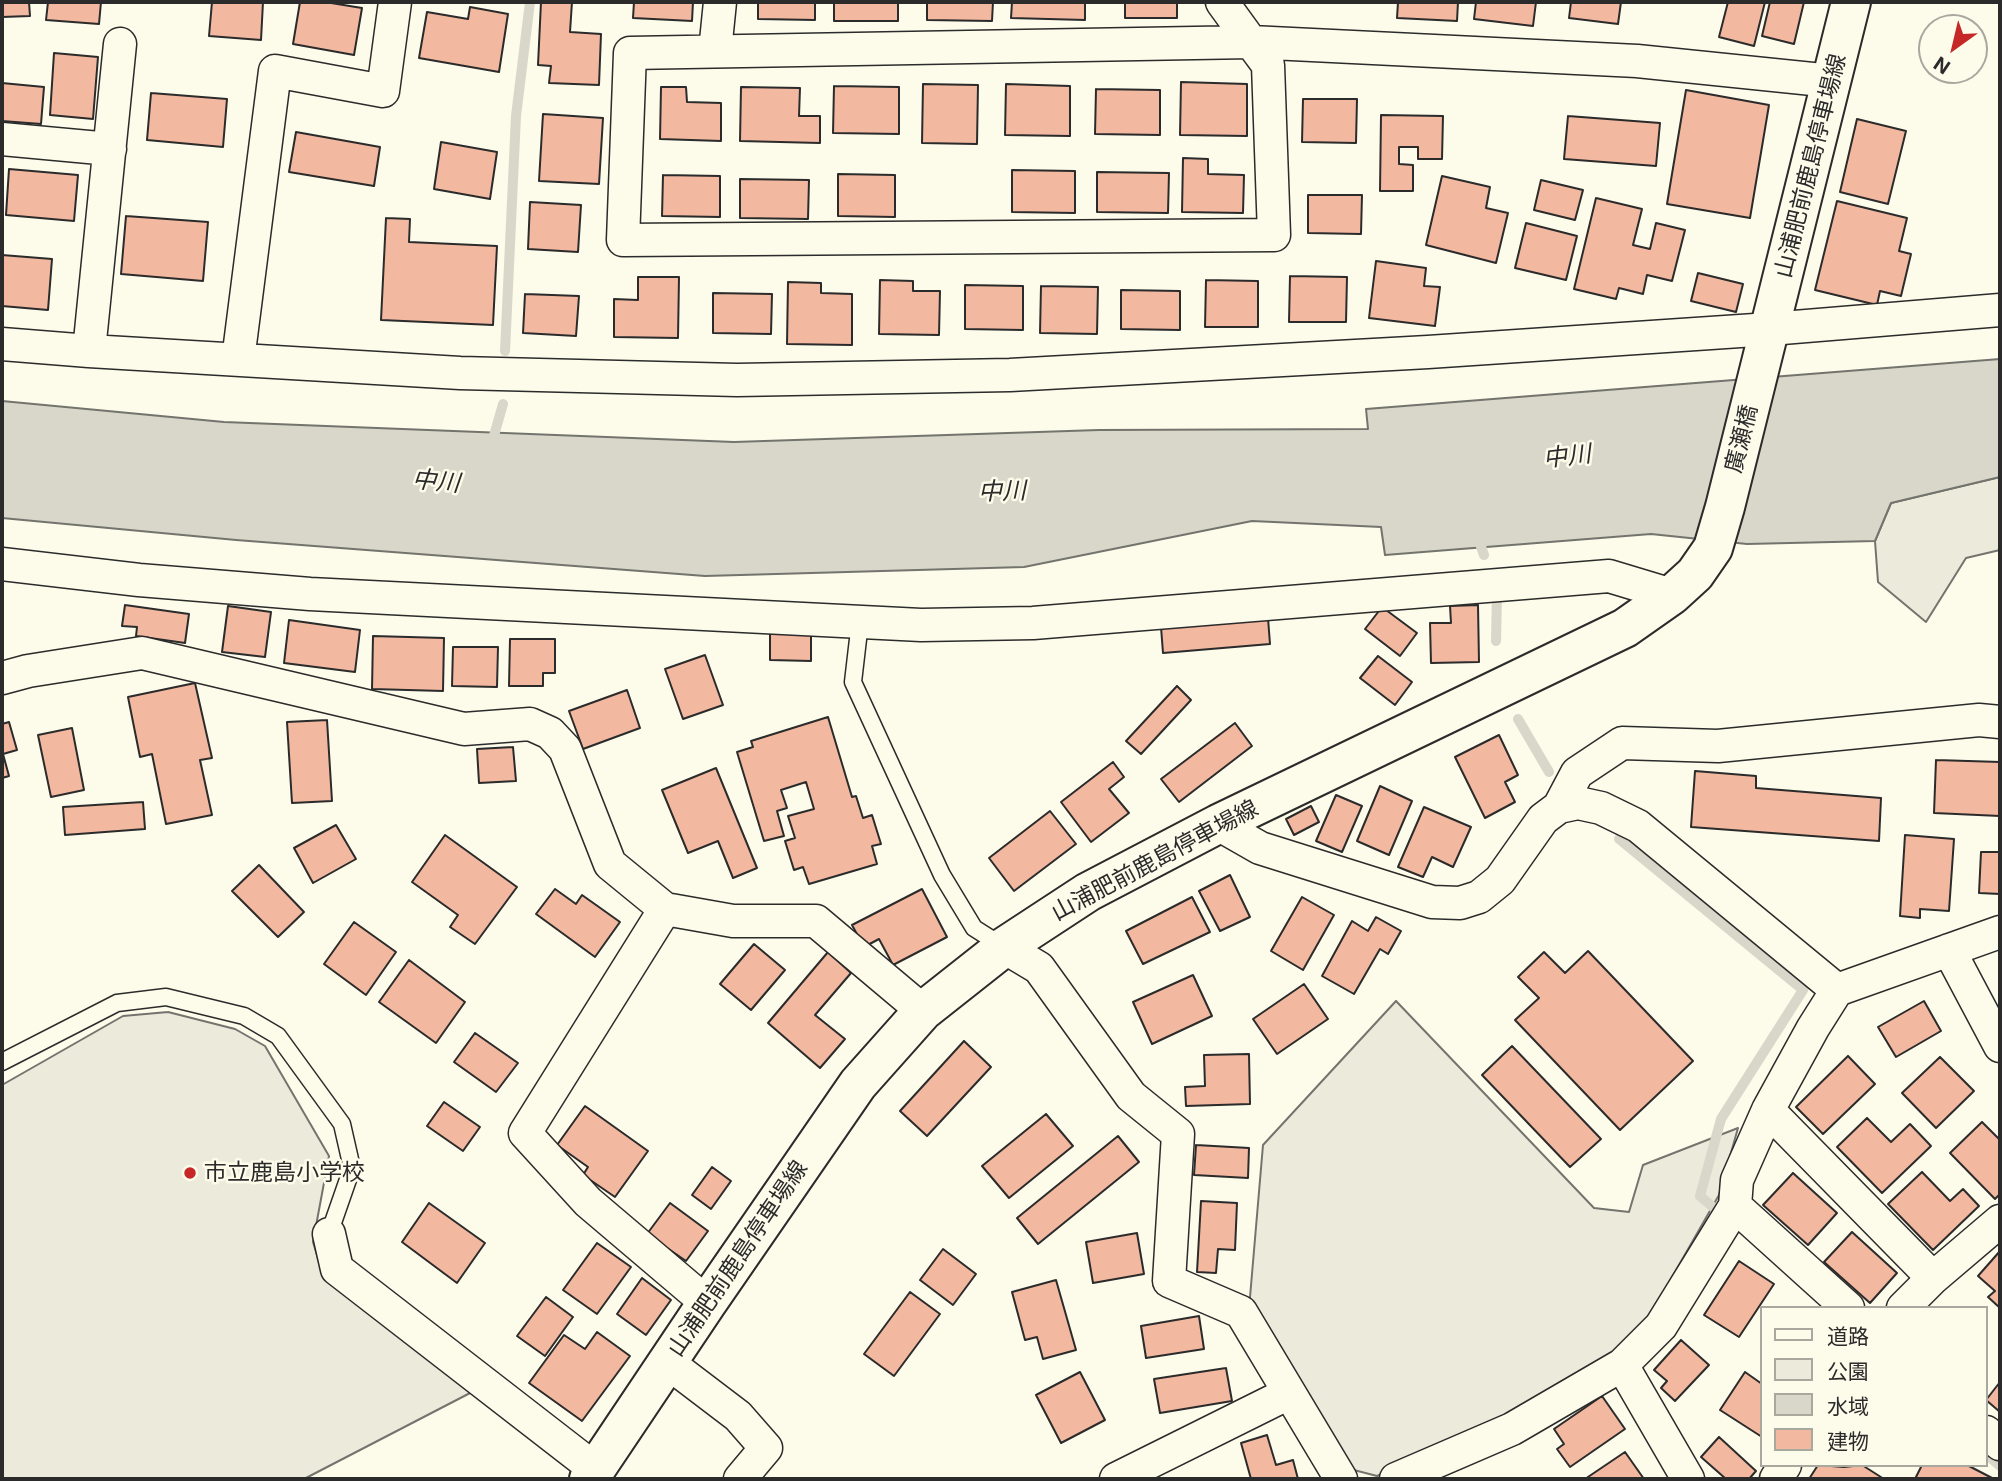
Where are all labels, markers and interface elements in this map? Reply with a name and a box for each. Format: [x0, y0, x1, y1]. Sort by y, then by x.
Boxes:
north arrow [1918, 14, 1988, 84]
street label: 山浦肥前鹿島停車場線 [1770, 51, 1852, 281]
text: N [1930, 52, 1955, 79]
street label: 廣瀬橋 [1720, 402, 1764, 476]
water label: 中川 [1541, 440, 1593, 474]
water label: 中川 [411, 466, 461, 498]
water label: 中川 [978, 477, 1026, 507]
street label: 山浦肥前鹿島停車場線 [1047, 795, 1263, 927]
street label: 山浦肥前鹿島停車場線 [662, 1156, 814, 1362]
place label: 市立鹿島小学校 [204, 1159, 365, 1187]
marker: 市立鹿島小学校 [182, 1165, 198, 1181]
legend [1760, 1306, 1988, 1467]
text: 道路 [1827, 1324, 1869, 1349]
text: 公園 [1827, 1359, 1869, 1384]
text: 水域 [1827, 1394, 1869, 1419]
text: 建物 [1827, 1429, 1869, 1454]

